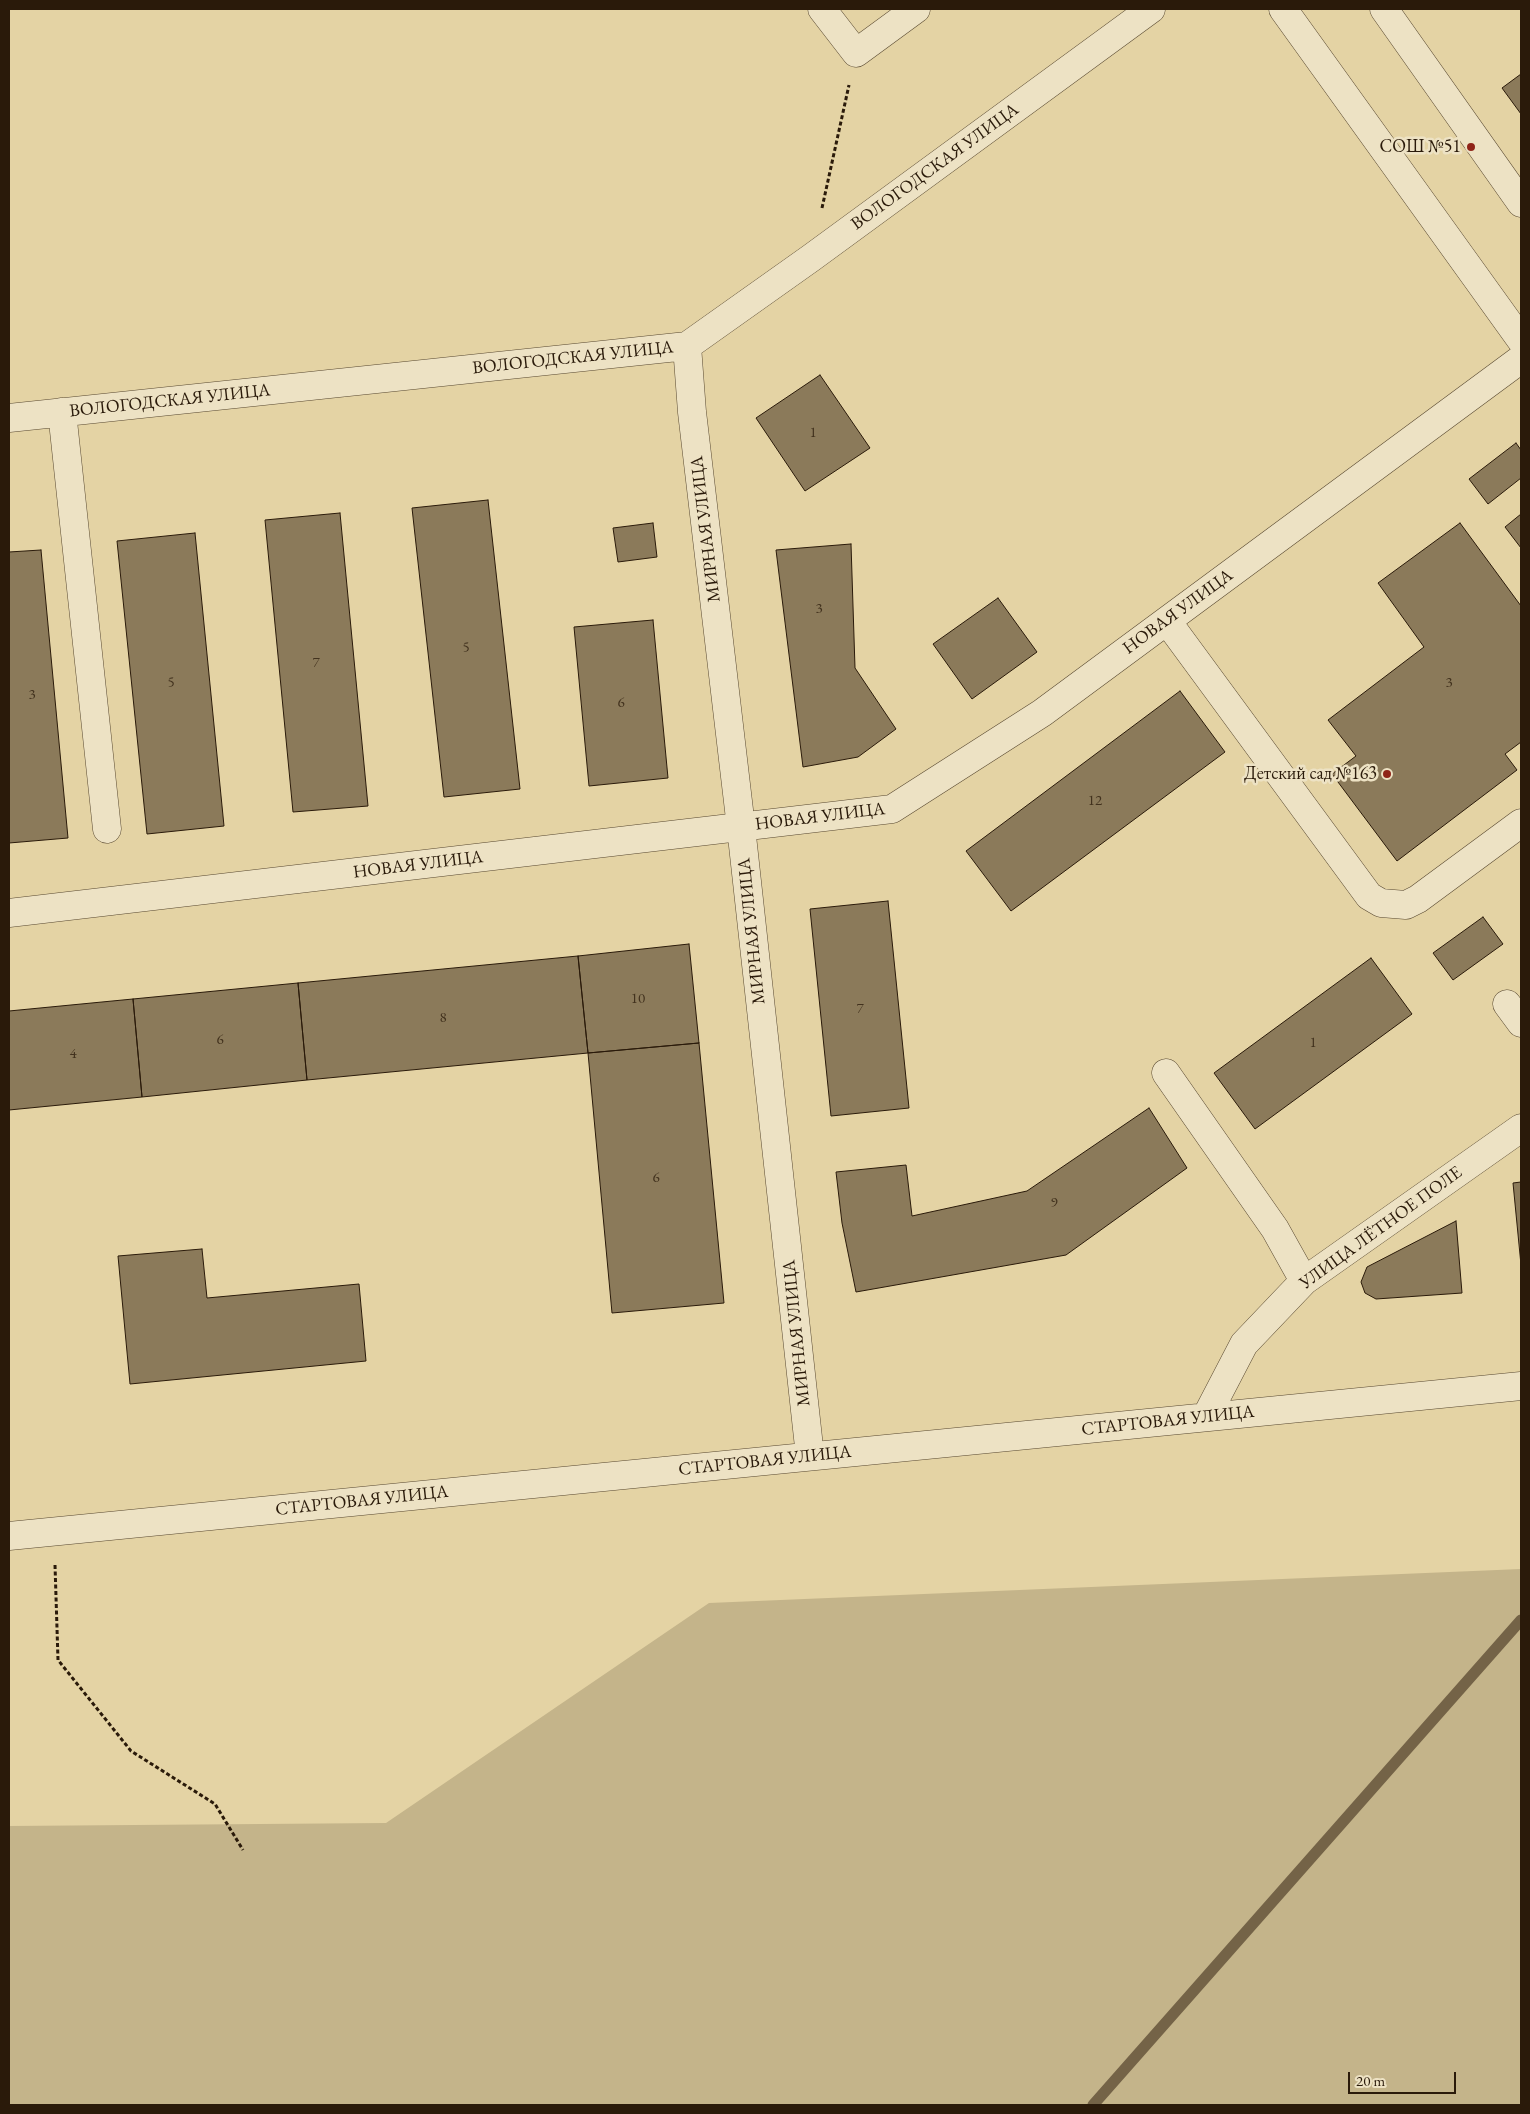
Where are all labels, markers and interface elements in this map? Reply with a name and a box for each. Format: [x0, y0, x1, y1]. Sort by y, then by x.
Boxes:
street label: ВОЛОГОДСКАЯ УЛИЦА [847, 99, 1023, 235]
place label: СОШ №51 [1379, 136, 1461, 158]
marker: СОШ №51 [1465, 141, 1477, 153]
street label: ВОЛОГОДСКАЯ УЛИЦА [471, 337, 675, 379]
street label: ВОЛОГОДСКАЯ УЛИЦА [68, 380, 272, 422]
house number: 1 [809, 424, 817, 442]
street label: МИРНАЯ УЛИЦА [686, 455, 726, 603]
street label: НОВАЯ УЛИЦА [1119, 565, 1237, 659]
house number: 3 [815, 600, 823, 618]
house number: 5 [462, 639, 470, 657]
house number: 7 [312, 654, 320, 672]
house number: 5 [167, 674, 175, 692]
house number: 3 [1445, 674, 1453, 692]
house number: 3 [28, 686, 36, 704]
house number: 6 [617, 694, 625, 712]
place label: Детский сад №163 [1244, 763, 1377, 785]
marker: Детский сад №163 [1381, 768, 1393, 780]
house number: 12 [1088, 792, 1102, 810]
street label: НОВАЯ УЛИЦА [754, 798, 886, 836]
street label: НОВАЯ УЛИЦА [352, 846, 484, 884]
street label: МИРНАЯ УЛИЦА [734, 857, 770, 1005]
house number: 10 [631, 990, 645, 1008]
house number: 7 [856, 1000, 864, 1018]
house number: 8 [439, 1009, 447, 1027]
house number: 6 [216, 1031, 224, 1049]
house number: 1 [1309, 1034, 1317, 1052]
house number: 4 [69, 1045, 77, 1063]
street label: УЛИЦА ЛЁТНОЕ ПОЛЕ [1295, 1162, 1467, 1294]
house number: 6 [652, 1169, 660, 1187]
house number: 9 [1050, 1194, 1058, 1212]
street label: МИРНАЯ УЛИЦА [779, 1259, 815, 1407]
street label: СТАРТОВАЯ УЛИЦА [1080, 1401, 1256, 1441]
street label: СТАРТОВАЯ УЛИЦА [677, 1441, 853, 1481]
street label: СТАРТОВАЯ УЛИЦА [274, 1481, 450, 1521]
scale bar [1350, 2062, 1458, 2094]
text: 20 m [1356, 2071, 1385, 2090]

